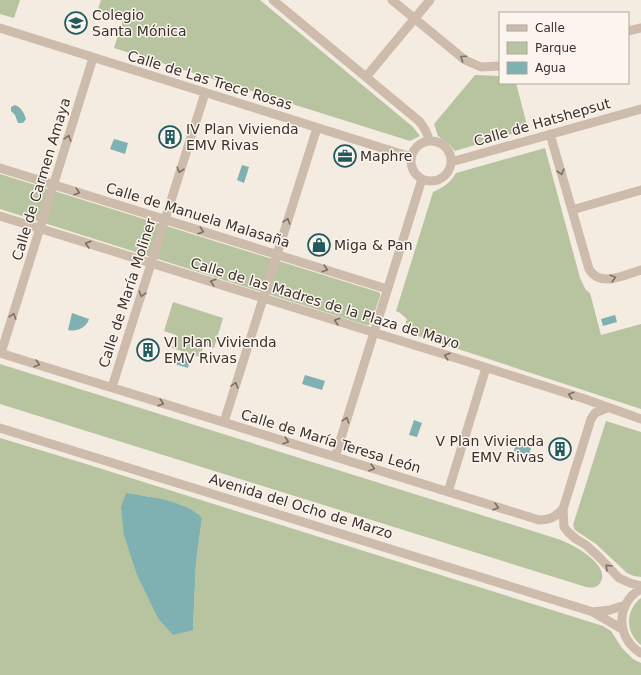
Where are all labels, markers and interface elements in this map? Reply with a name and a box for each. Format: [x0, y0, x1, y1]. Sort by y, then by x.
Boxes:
place label: Colegio Santa Mónica [92, 7, 187, 39]
school or university icon: Colegio Santa Mónica [63, 10, 89, 36]
legend [499, 12, 629, 84]
text: Calle [535, 21, 565, 35]
text: Parque [535, 41, 576, 55]
street label: Calle de Las Trece Rosas [126, 47, 294, 113]
one-way arrow [461, 56, 468, 63]
text: Agua [535, 61, 566, 75]
street label: Calle de Hatshepsut [472, 95, 612, 149]
street label: Calle de Carmen Amaya [9, 96, 73, 262]
place label: IV Plan Vivienda EMV Rivas [186, 121, 299, 153]
building icon: IV Plan Vivienda EMV Rivas [157, 124, 183, 150]
one-way arrow [63, 135, 72, 142]
office icon: Maphre [332, 143, 358, 169]
place label: Maphre [360, 148, 412, 164]
one-way arrow [176, 167, 185, 174]
one-way arrow [556, 168, 564, 175]
street label: Calle de Manuela Malasaña [104, 179, 292, 251]
one-way arrow [74, 187, 81, 196]
street label: Calle de María Moliner [95, 216, 159, 370]
one-way arrow [282, 217, 291, 224]
one-way arrow [198, 226, 205, 234]
shop icon: Miga & Pan [306, 232, 332, 258]
place label: Miga & Pan [334, 237, 413, 253]
one-way arrow [85, 240, 92, 248]
street label: Calle de las Madres de la Plaza de Mayo [189, 254, 461, 352]
one-way arrow [322, 265, 329, 273]
one-way arrow [609, 274, 616, 283]
one-way arrow [209, 278, 216, 287]
one-way arrow [138, 291, 147, 298]
one-way arrow [8, 312, 17, 319]
one-way arrow [333, 317, 340, 326]
place label: VI Plan Vivienda EMV Rivas [164, 334, 277, 366]
building icon: VI Plan Vivienda EMV Rivas [135, 337, 161, 363]
one-way arrow [443, 352, 450, 361]
one-way arrow [34, 359, 41, 368]
one-way arrow [230, 381, 239, 388]
one-way arrow [567, 391, 574, 400]
one-way arrow [158, 398, 165, 407]
street label: Calle de María Teresa León [239, 406, 423, 476]
one-way arrow [341, 416, 350, 423]
place label: V Plan Vivienda EMV Rivas [435, 433, 544, 465]
building icon: V Plan Vivienda EMV Rivas [547, 436, 573, 462]
one-way arrow [282, 437, 289, 445]
one-way arrow [368, 464, 375, 472]
street label: Avenida del Ocho de Marzo [207, 470, 395, 542]
one-way arrow [492, 502, 499, 511]
one-way arrow [606, 564, 613, 572]

